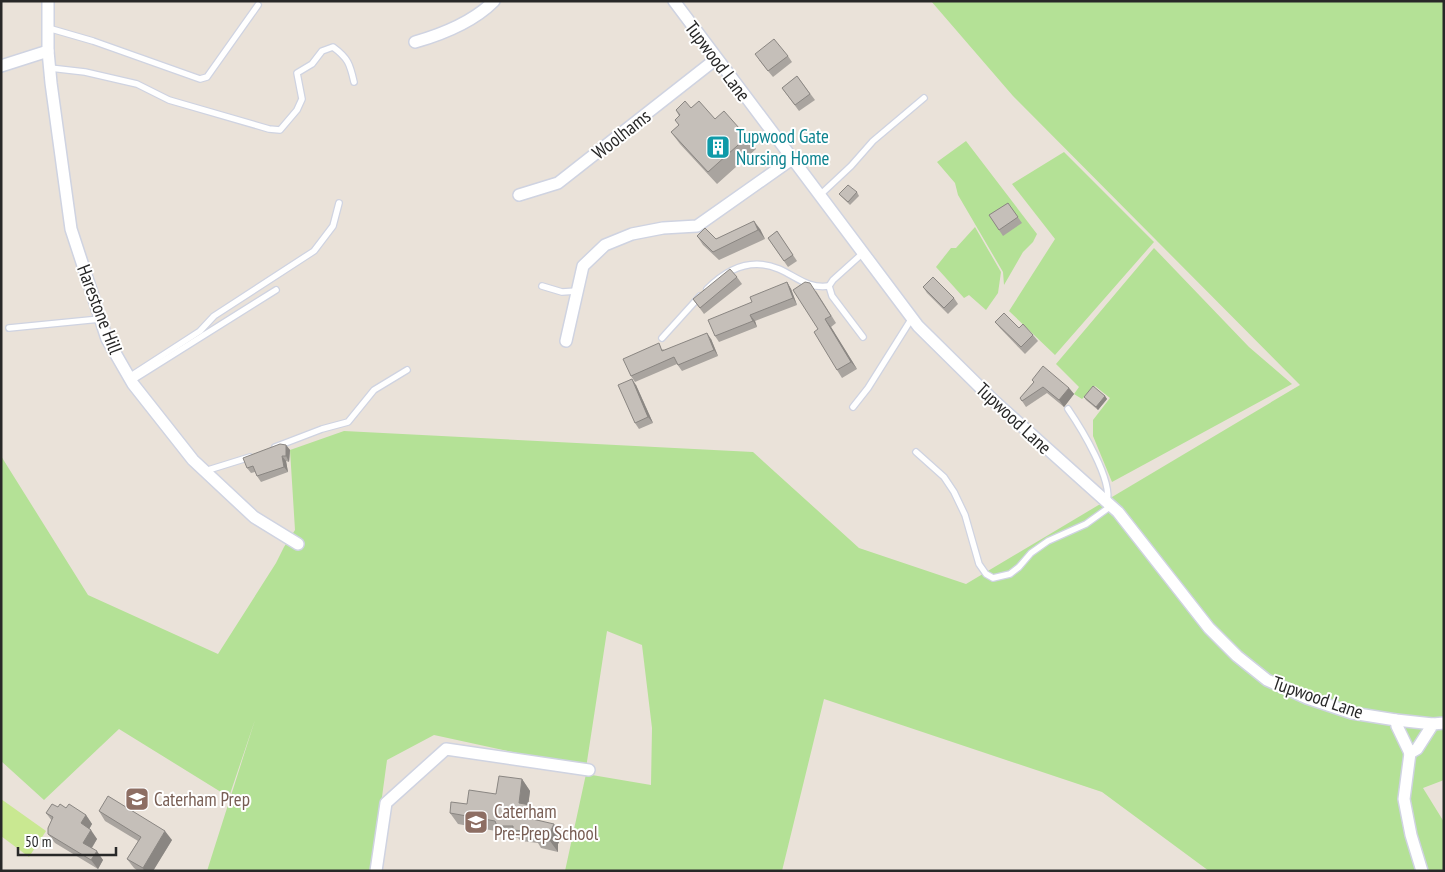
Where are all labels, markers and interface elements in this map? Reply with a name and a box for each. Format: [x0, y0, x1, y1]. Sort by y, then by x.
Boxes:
street label: Tupwood Lane [680, 16, 756, 106]
street label: Woolhams [587, 104, 655, 164]
place label: Tupwood Gate Nursing Home [736, 124, 830, 170]
building icon: Tupwood Gate Nursing Home [705, 134, 731, 160]
street label: Harestone Hill [72, 261, 128, 358]
street label: Tupwood Lane [971, 377, 1057, 459]
street label: Tupwood Lane [1269, 670, 1367, 724]
school or university icon: Caterham Prep [124, 786, 150, 812]
place label: Caterham Prep [154, 787, 250, 811]
place label: Caterham Pre-Prep School [494, 799, 599, 845]
school or university icon: Caterham Pre-Prep School [463, 809, 489, 835]
scale bar [18, 824, 115, 856]
text: 50 m [25, 832, 51, 851]

